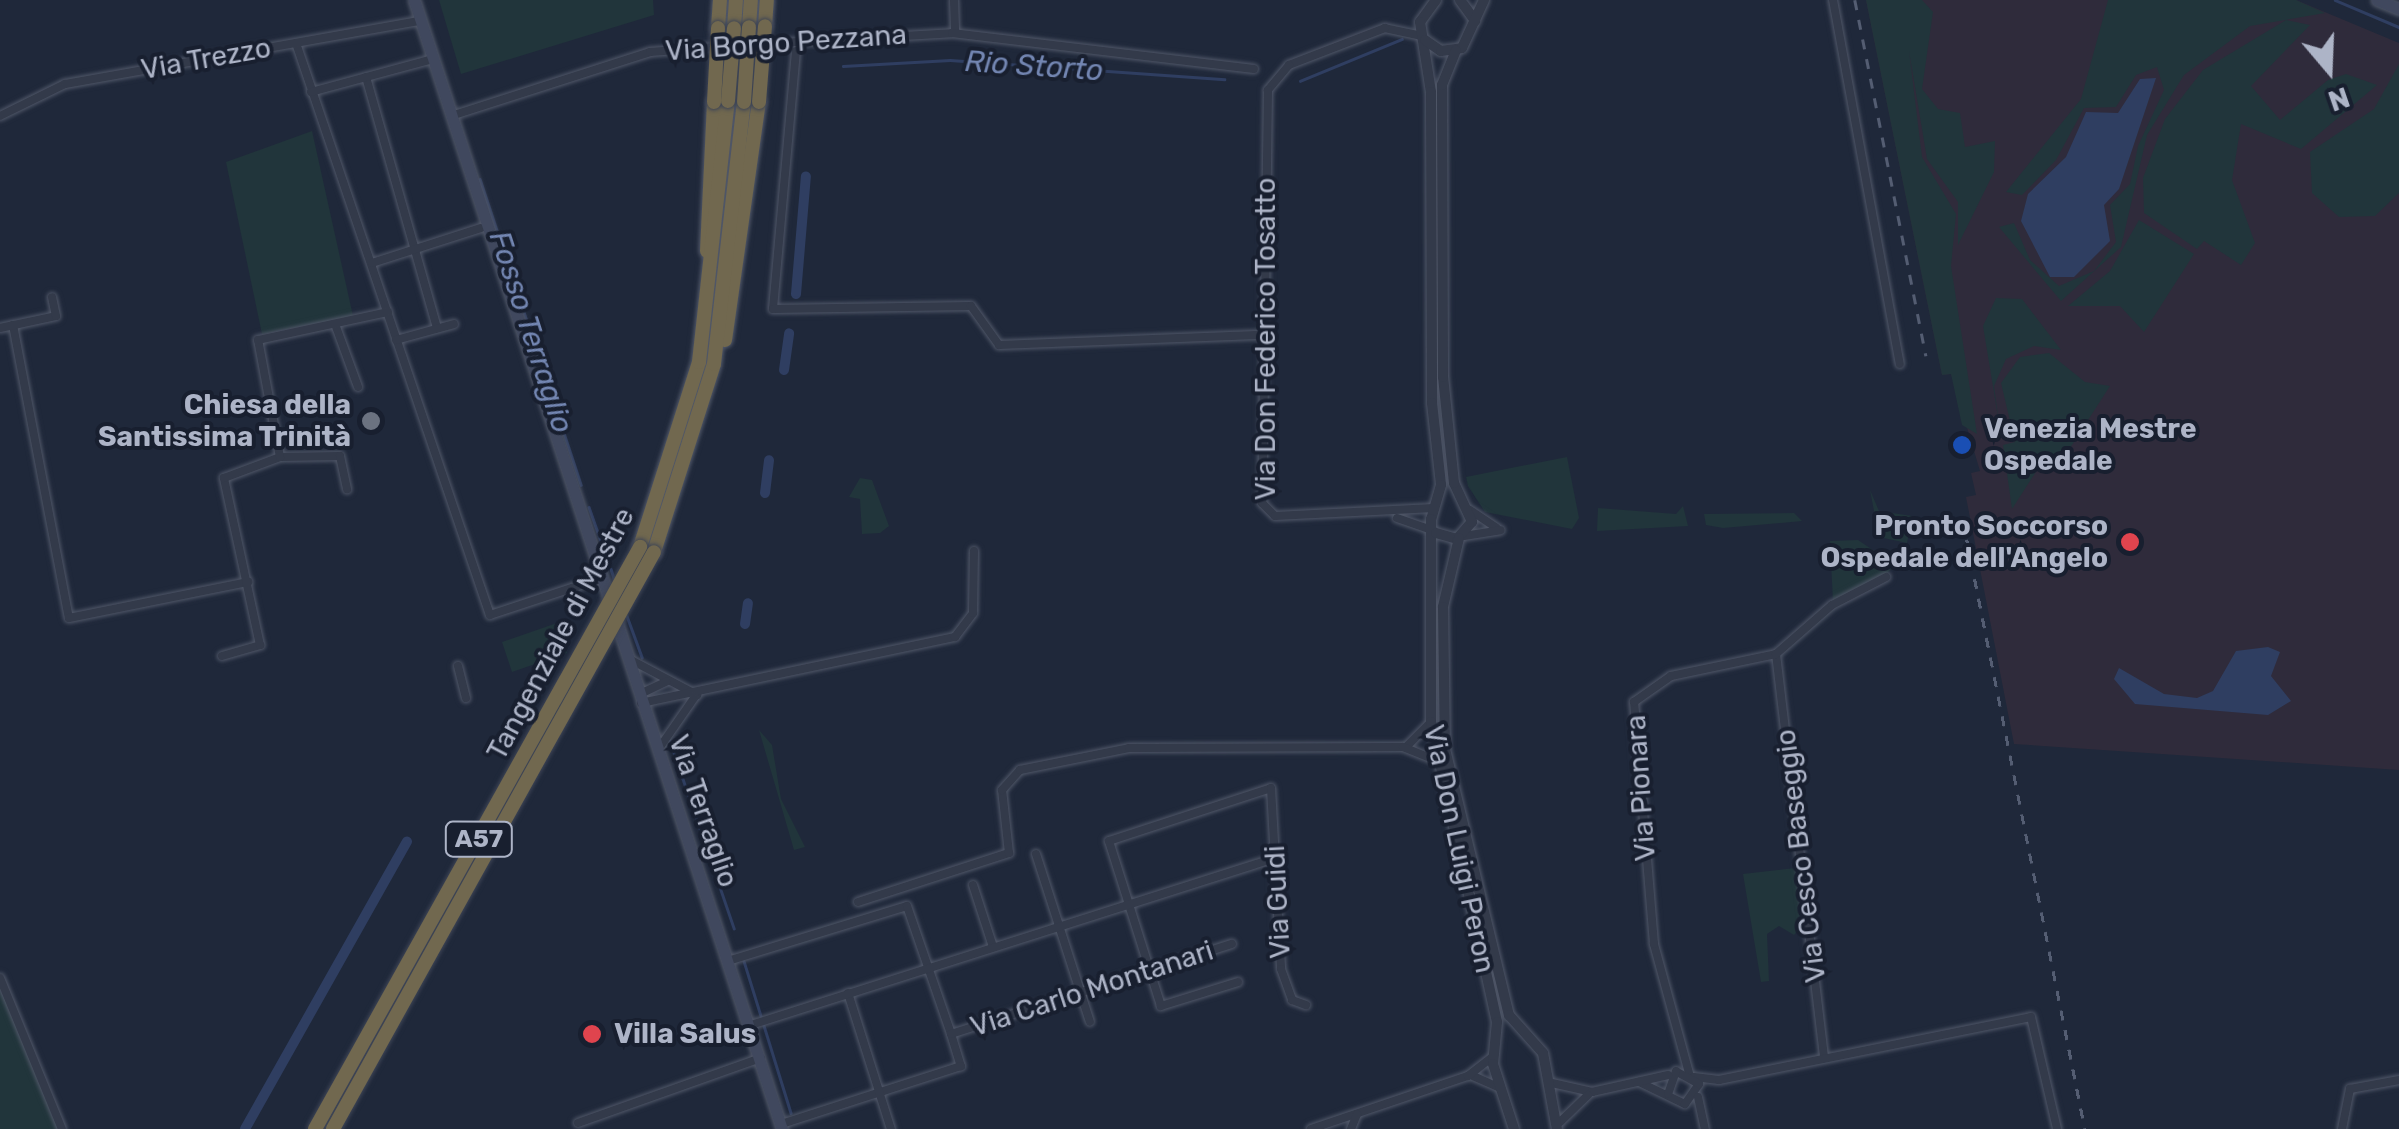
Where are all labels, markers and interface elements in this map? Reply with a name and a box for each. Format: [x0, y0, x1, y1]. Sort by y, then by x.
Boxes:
street label: Via Borgo Pezzana [664, 18, 908, 68]
north arrow [2279, 20, 2379, 120]
street label: Via Trezzo [138, 31, 274, 87]
water label: Rio Storto [963, 43, 1105, 89]
text: N [2324, 80, 2354, 118]
street label: Via Don Federico Tosatto [1249, 177, 1283, 501]
water label: Fosso Terraglio [481, 226, 581, 438]
place label: Chiesa della Santissima Trinità [97, 388, 351, 454]
marker: Chiesa della Santissima Trinità [360, 410, 382, 432]
place label: Venezia Mestre Ospedale [1984, 412, 2197, 478]
marker: Venezia Mestre Ospedale [1949, 432, 1975, 458]
street label: Tangenziale di Mestre [480, 502, 642, 766]
place label: Pronto Soccorso Ospedale dell'Angelo [1821, 509, 2108, 575]
marker: Pronto Soccorso Ospedale dell'Angelo [2117, 529, 2143, 555]
street label: Via Pionara [1619, 714, 1663, 862]
street label: Via Don Luigi Peron [1416, 722, 1502, 976]
street label: Via Cesco Baseggio [1769, 728, 1833, 984]
street label: Via Terraglio [661, 730, 745, 892]
road number: A57 [444, 819, 514, 859]
street label: Via Guidi [1258, 844, 1298, 960]
street label: Via Carlo Montanari [966, 934, 1218, 1044]
place label: Villa Salus [614, 1017, 756, 1051]
marker: Villa Salus [579, 1021, 605, 1047]

